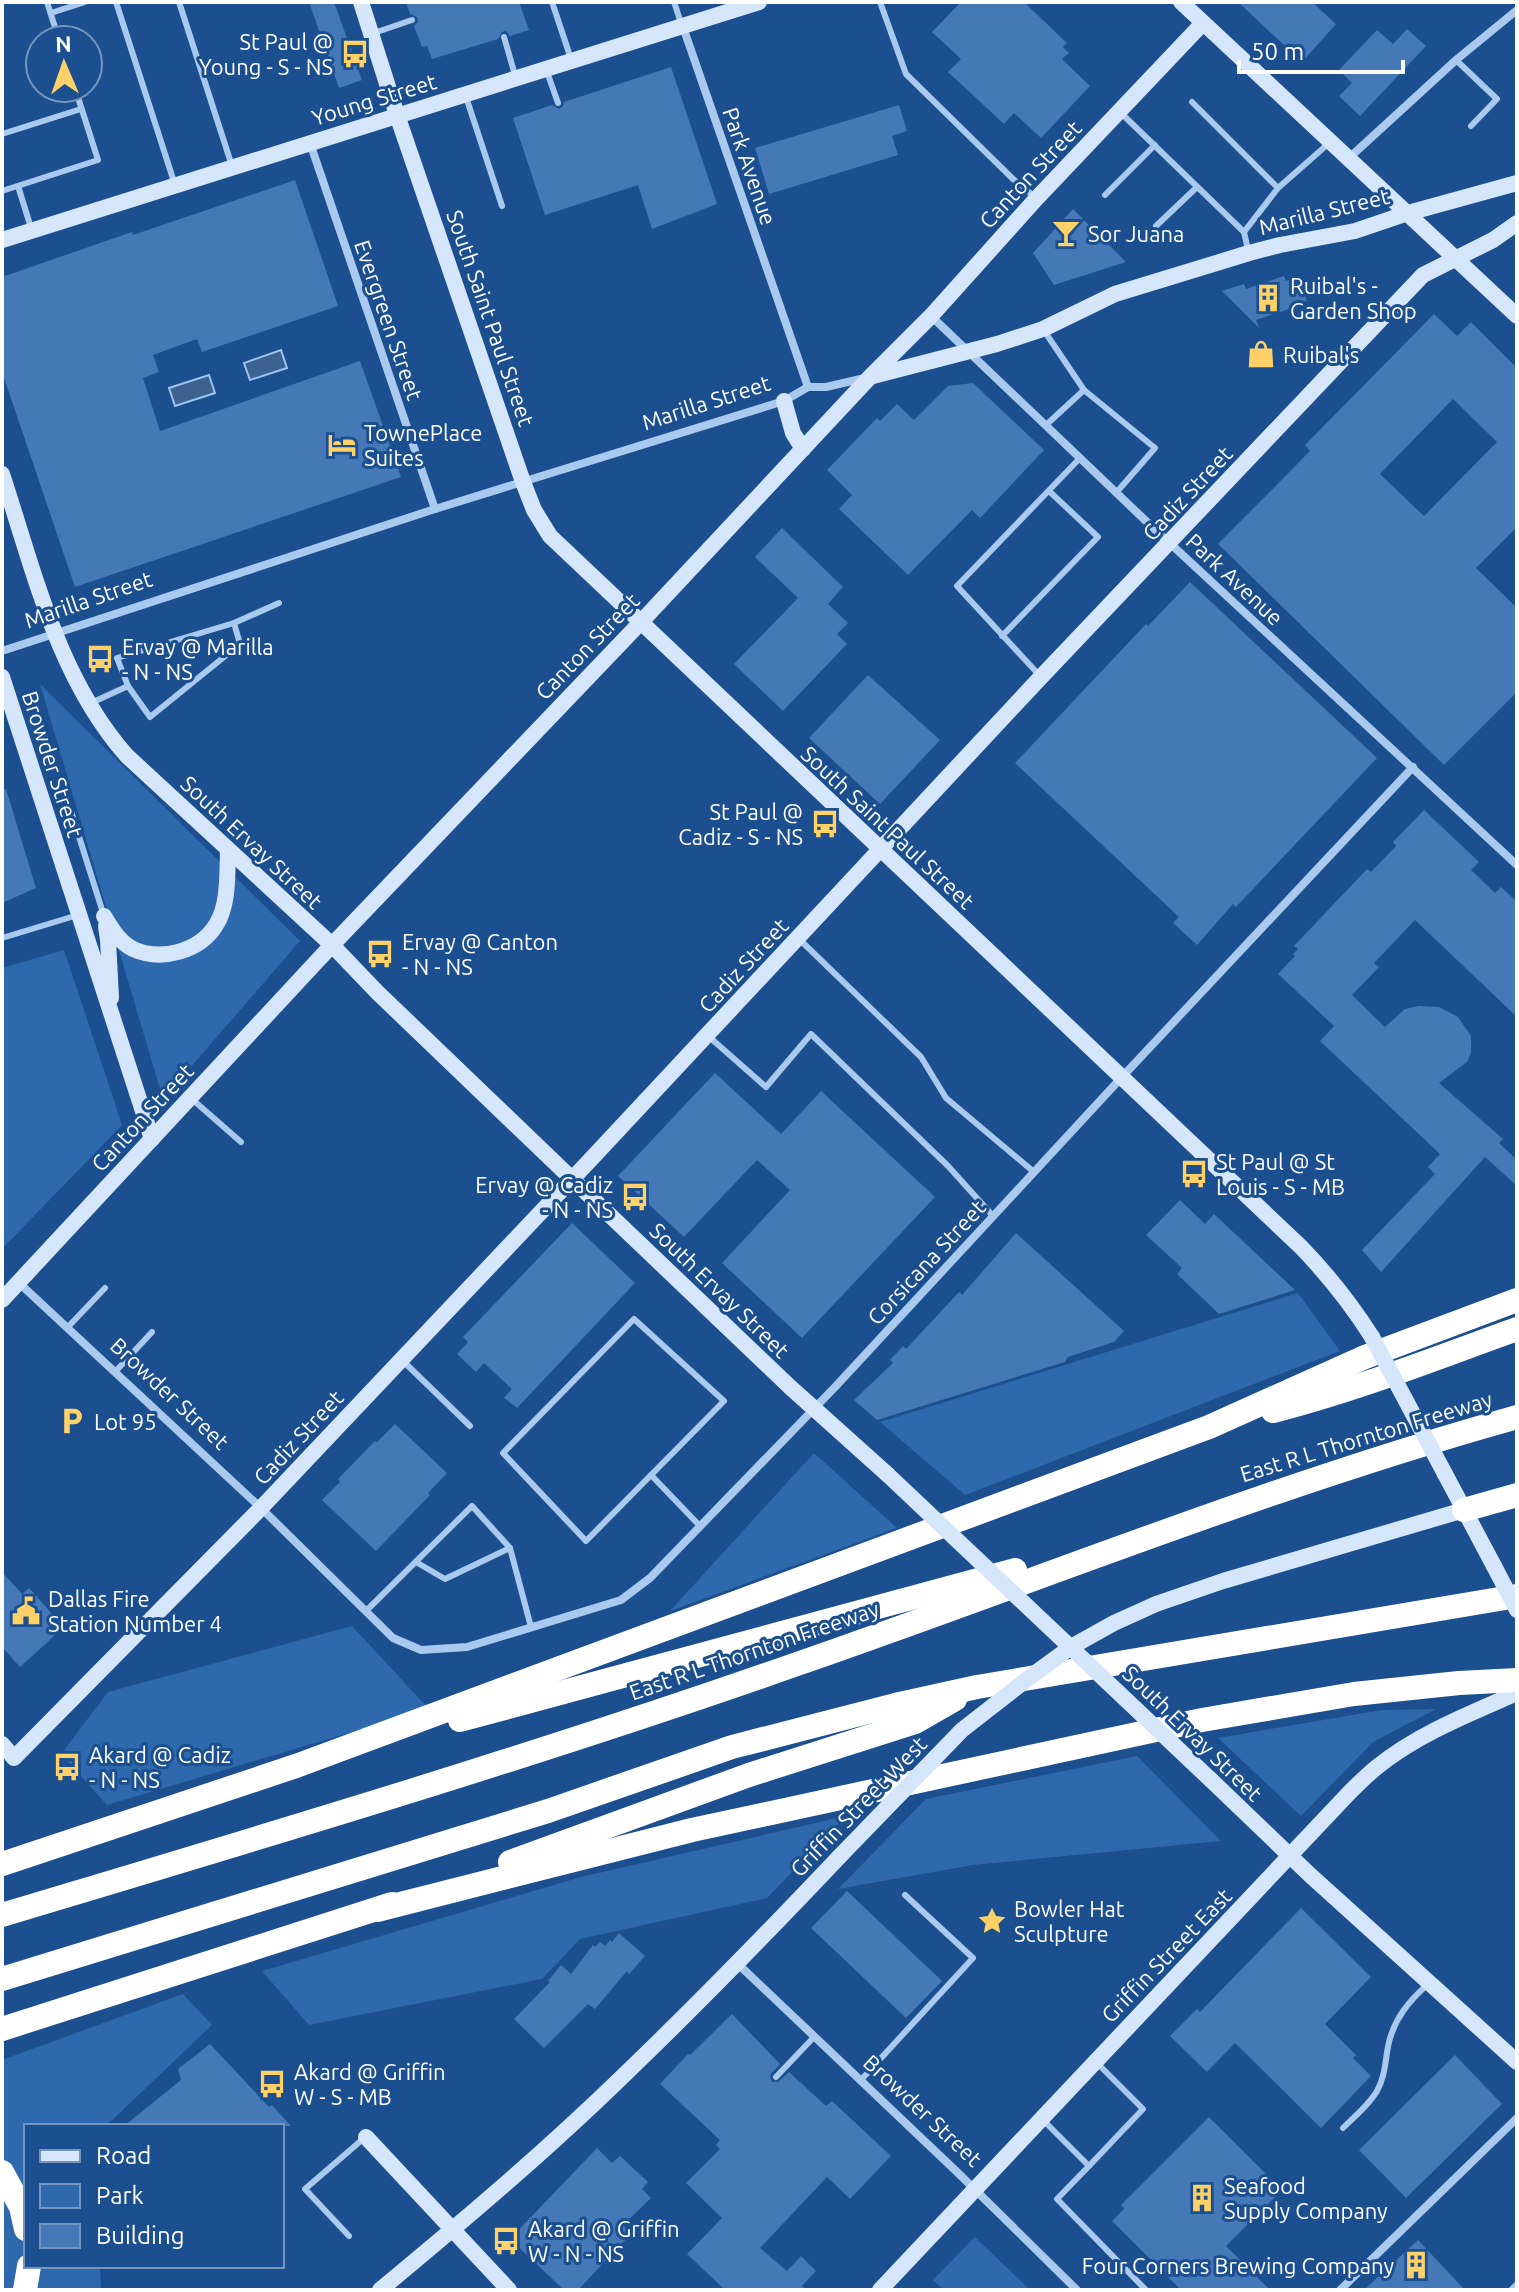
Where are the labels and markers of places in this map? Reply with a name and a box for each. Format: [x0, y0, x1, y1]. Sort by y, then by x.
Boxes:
place label: St Paul @ Young - S - NS [199, 29, 333, 79]
bus stop icon: St Paul @ Young - S - NS [340, 39, 370, 69]
bar icon: Sor Juana [1051, 218, 1081, 248]
place label: Sor Juana [1088, 221, 1184, 246]
place label: Ruibal's - Garden Shop [1290, 273, 1417, 323]
building icon: Ruibal's - Garden Shop [1253, 283, 1283, 313]
shop icon: Ruibal's [1246, 339, 1276, 369]
place label: Ruibal's [1283, 342, 1359, 367]
place label: TownePlace Suites [364, 420, 482, 470]
hotel icon: TownePlace Suites [327, 430, 357, 460]
place label: Ervay @ Marilla - N - NS [122, 634, 274, 684]
bus stop icon: Ervay @ Marilla - N - NS [85, 644, 115, 674]
place label: St Paul @ Cadiz - S - NS [678, 799, 803, 849]
bus stop icon: St Paul @ Cadiz - S - NS [810, 809, 840, 839]
place label: Ervay @ Canton - N - NS [402, 929, 558, 979]
bus stop icon: Ervay @ Canton - N - NS [365, 939, 395, 969]
place label: St Paul @ St Louis - S - MB [1216, 1149, 1345, 1199]
bus stop icon: St Paul @ St Louis - S - MB [1179, 1159, 1209, 1189]
place label: Ervay @ Cadiz - N - NS [475, 1172, 613, 1222]
bus stop icon: Ervay @ Cadiz - N - NS [620, 1182, 650, 1212]
parking icon: Lot 95 [57, 1406, 87, 1436]
place label: Lot 95 [94, 1409, 157, 1434]
place label: Dallas Fire Station Number 4 [48, 1586, 222, 1636]
public building icon: Dallas Fire Station Number 4 [11, 1596, 41, 1626]
place label: Akard @ Cadiz - N - NS [89, 1742, 231, 1792]
bus stop icon: Akard @ Cadiz - N - NS [52, 1752, 82, 1782]
place label: Bowler Hat Sculpture [1014, 1896, 1125, 1946]
place icon: Bowler Hat Sculpture [977, 1906, 1007, 1936]
place label: Akard @ Griffin W - S - MB [294, 2059, 446, 2109]
bus stop icon: Akard @ Griffin W - S - MB [257, 2069, 287, 2099]
place label: Seafood Supply Company [1224, 2173, 1388, 2223]
building icon: Seafood Supply Company [1187, 2183, 1217, 2213]
place label: Akard @ Griffin W - N - NS [528, 2216, 680, 2266]
bus stop icon: Akard @ Griffin W - N - NS [491, 2226, 521, 2256]
building icon: Four Corners Brewing Company [1401, 2250, 1431, 2280]
place label: Four Corners Brewing Company [1082, 2253, 1394, 2278]

